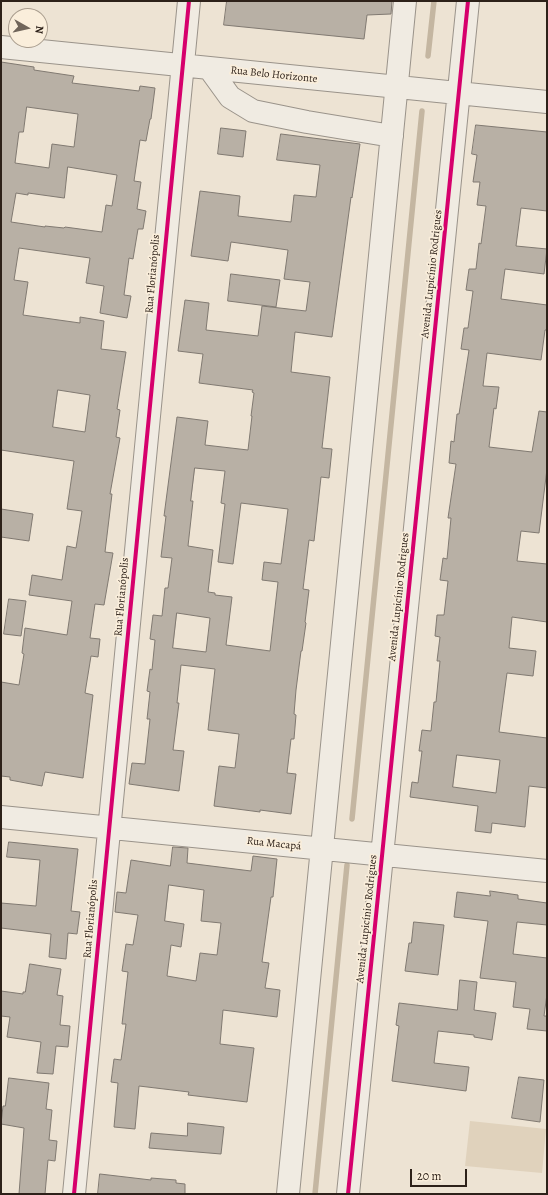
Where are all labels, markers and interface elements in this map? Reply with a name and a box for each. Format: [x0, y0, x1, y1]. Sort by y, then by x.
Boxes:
north arrow [8, 8, 48, 48]
text: N [31, 25, 47, 35]
street label: Rua Belo Horizonte [230, 64, 318, 86]
street label: Avenida Lupicínio Rodrigues [419, 209, 445, 339]
street label: Rua Florianópolis [143, 234, 163, 314]
street label: Avenida Lupicínio Rodrigues [386, 532, 412, 662]
street label: Rua Florianópolis [112, 557, 132, 637]
street label: Rua Macapá [246, 835, 302, 853]
street label: Avenida Lupicínio Rodrigues [354, 854, 380, 984]
street label: Rua Florianópolis [81, 879, 101, 959]
scale bar [412, 1161, 469, 1187]
text: 20 m [417, 1168, 441, 1184]

